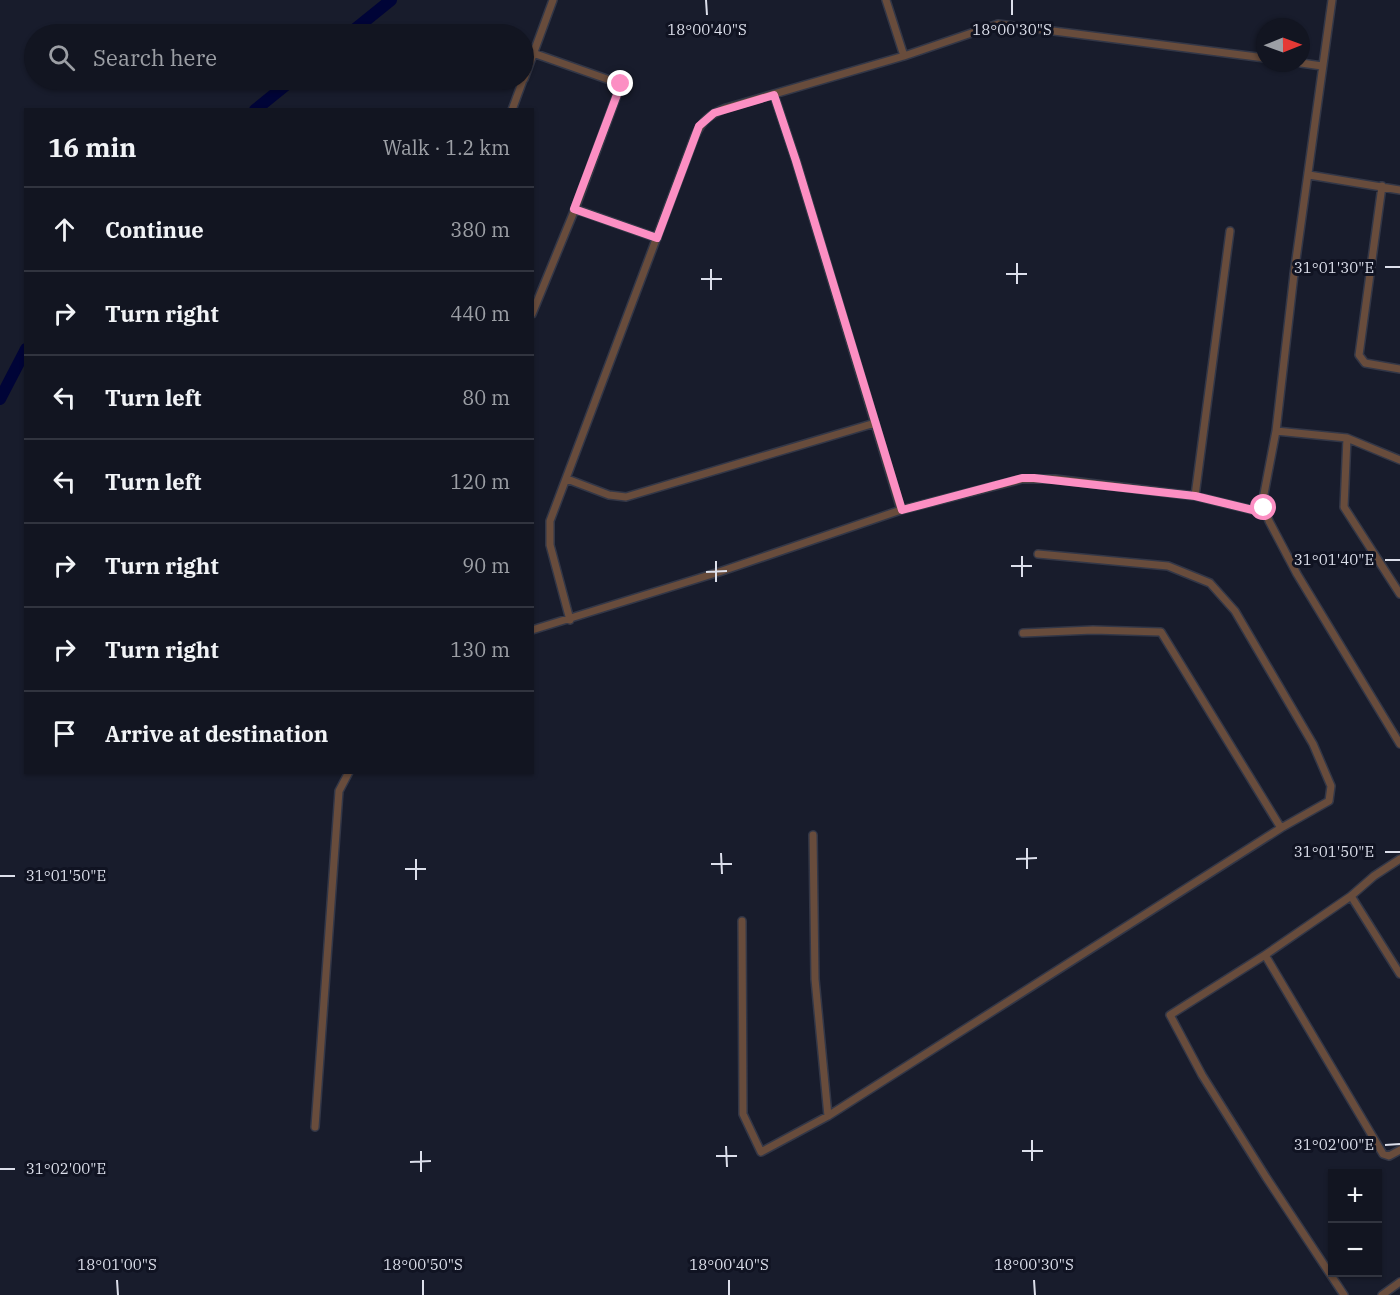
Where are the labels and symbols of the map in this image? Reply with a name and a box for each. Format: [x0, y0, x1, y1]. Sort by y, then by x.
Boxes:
north arrow [1256, 18, 1310, 72]
text: 18°00'40"S [667, 20, 747, 39]
text: 18°00'30"S [972, 20, 1052, 39]
route end [607, 70, 633, 96]
text: 31°01'30"E [1294, 258, 1374, 277]
route start [1250, 494, 1276, 520]
text: 31°01'40"E [1294, 550, 1374, 569]
text: 31°01'50"E [1294, 842, 1374, 861]
text: 31°01'50"E [26, 866, 106, 885]
text: 31°02'00"E [1294, 1135, 1374, 1154]
text: 31°02'00"E [26, 1159, 106, 1178]
text: 18°01'00"S [77, 1255, 157, 1274]
text: 18°00'50"S [383, 1255, 463, 1274]
text: 18°00'40"S [689, 1255, 769, 1274]
text: 18°00'30"S [994, 1255, 1074, 1274]

